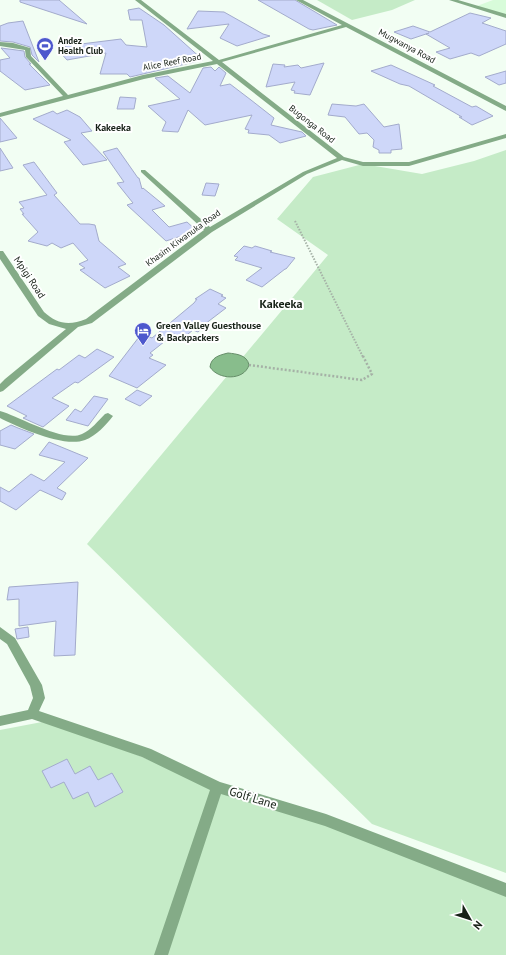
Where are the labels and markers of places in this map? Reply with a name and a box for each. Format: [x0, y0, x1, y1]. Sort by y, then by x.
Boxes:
place label: Andez Health Club [58, 35, 103, 56]
sports icon: Andez Health Club [35, 36, 55, 61]
place label: Green Valley Guesthouse & Backpackers [156, 319, 261, 344]
hotel icon: Green Valley Guesthouse & Backpackers [133, 321, 153, 346]

